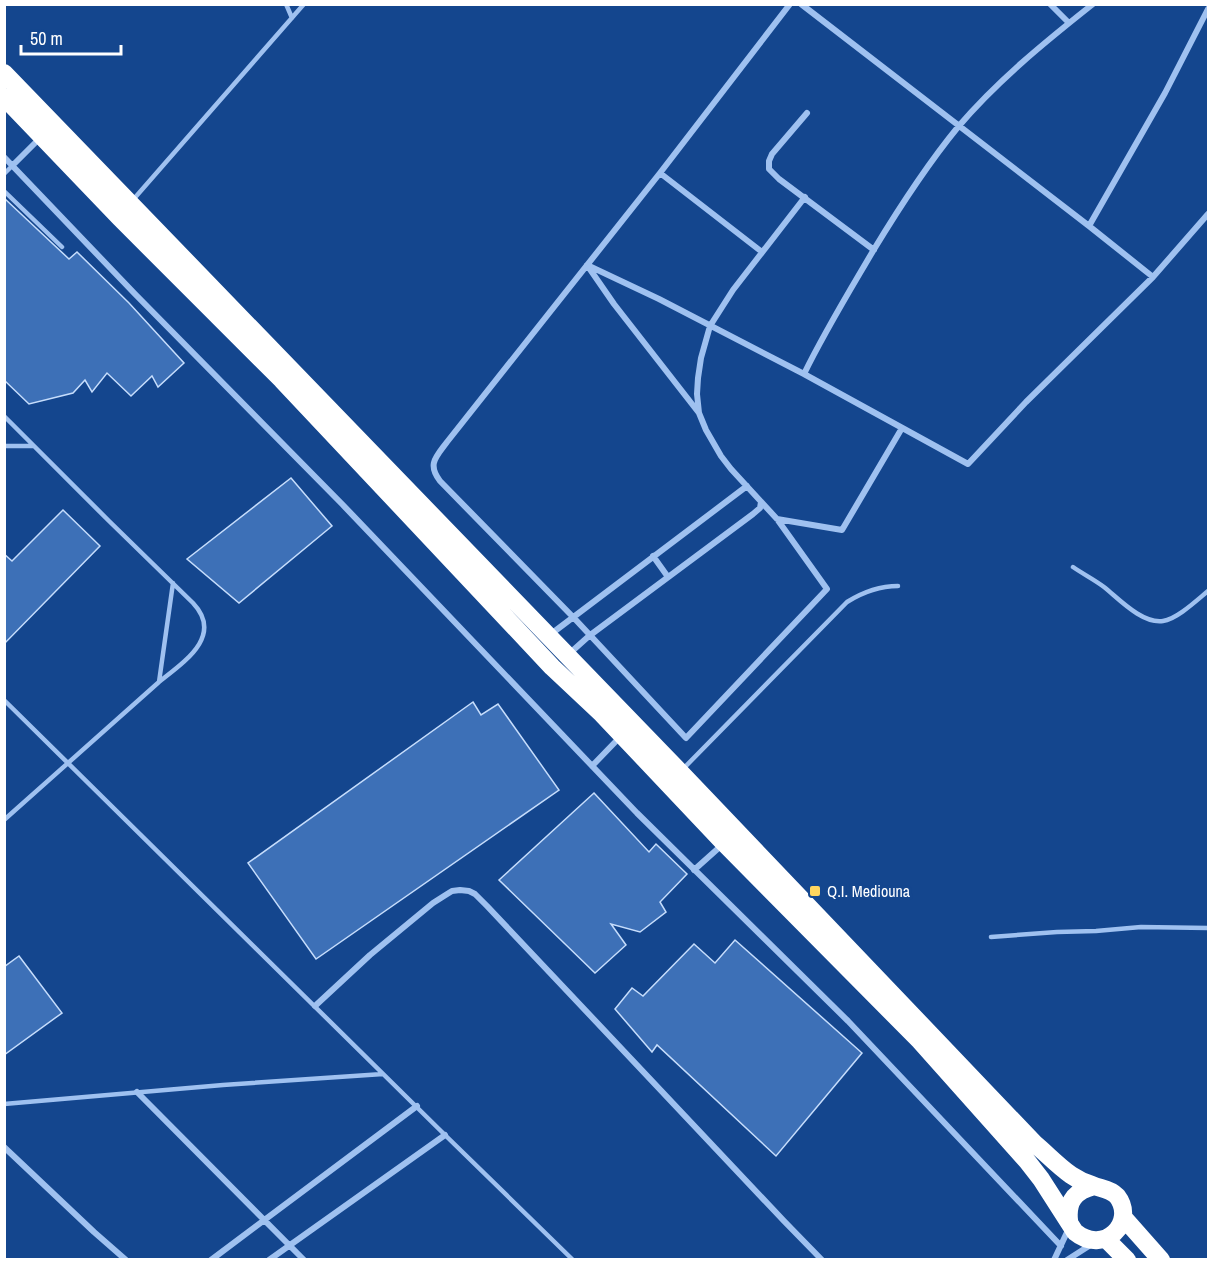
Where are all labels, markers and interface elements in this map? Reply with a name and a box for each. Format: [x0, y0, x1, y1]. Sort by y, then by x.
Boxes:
scale bar [21, 18, 122, 56]
text: 50 m [30, 26, 63, 51]
place label: Q.I. Mediouna [827, 880, 911, 902]
marker: Q.I. Mediouna [808, 884, 822, 898]

